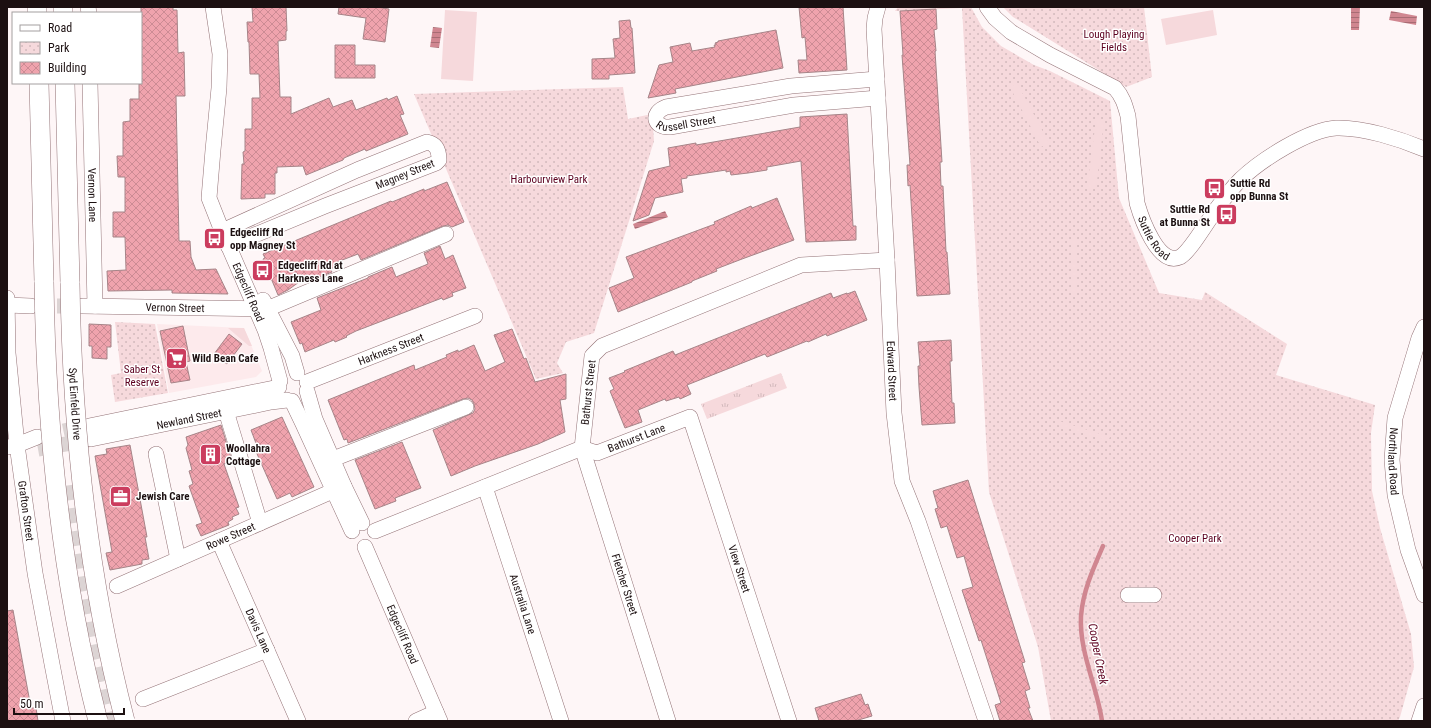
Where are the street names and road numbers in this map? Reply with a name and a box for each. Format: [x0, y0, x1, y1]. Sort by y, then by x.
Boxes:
street label: Russell Street [653, 113, 717, 134]
street label: Magney Street [374, 157, 437, 192]
street label: Vernon Lane [85, 168, 99, 222]
street label: Suttie Road [1135, 214, 1172, 263]
street label: Edgecliff Road [229, 261, 267, 324]
street label: Vernon Street [145, 301, 205, 315]
street label: Harkness Street [356, 331, 426, 368]
street label: Edward Street [884, 341, 899, 402]
street label: Bathurst Street [579, 359, 599, 426]
street label: Syd Einfeld Drive [66, 367, 84, 441]
street label: Newland Street [155, 406, 223, 432]
street label: Bathurst Lane [606, 421, 667, 455]
street label: Northland Road [1385, 427, 1401, 496]
street label: Grafton Street [15, 480, 36, 542]
street label: Rowe Street [204, 520, 257, 553]
street label: View Street [725, 543, 753, 594]
street label: Fletcher Street [609, 552, 640, 617]
street label: Australia Lane [507, 573, 538, 636]
street label: Edgecliff Road [384, 603, 421, 666]
street label: Davis Lane [242, 607, 273, 655]

